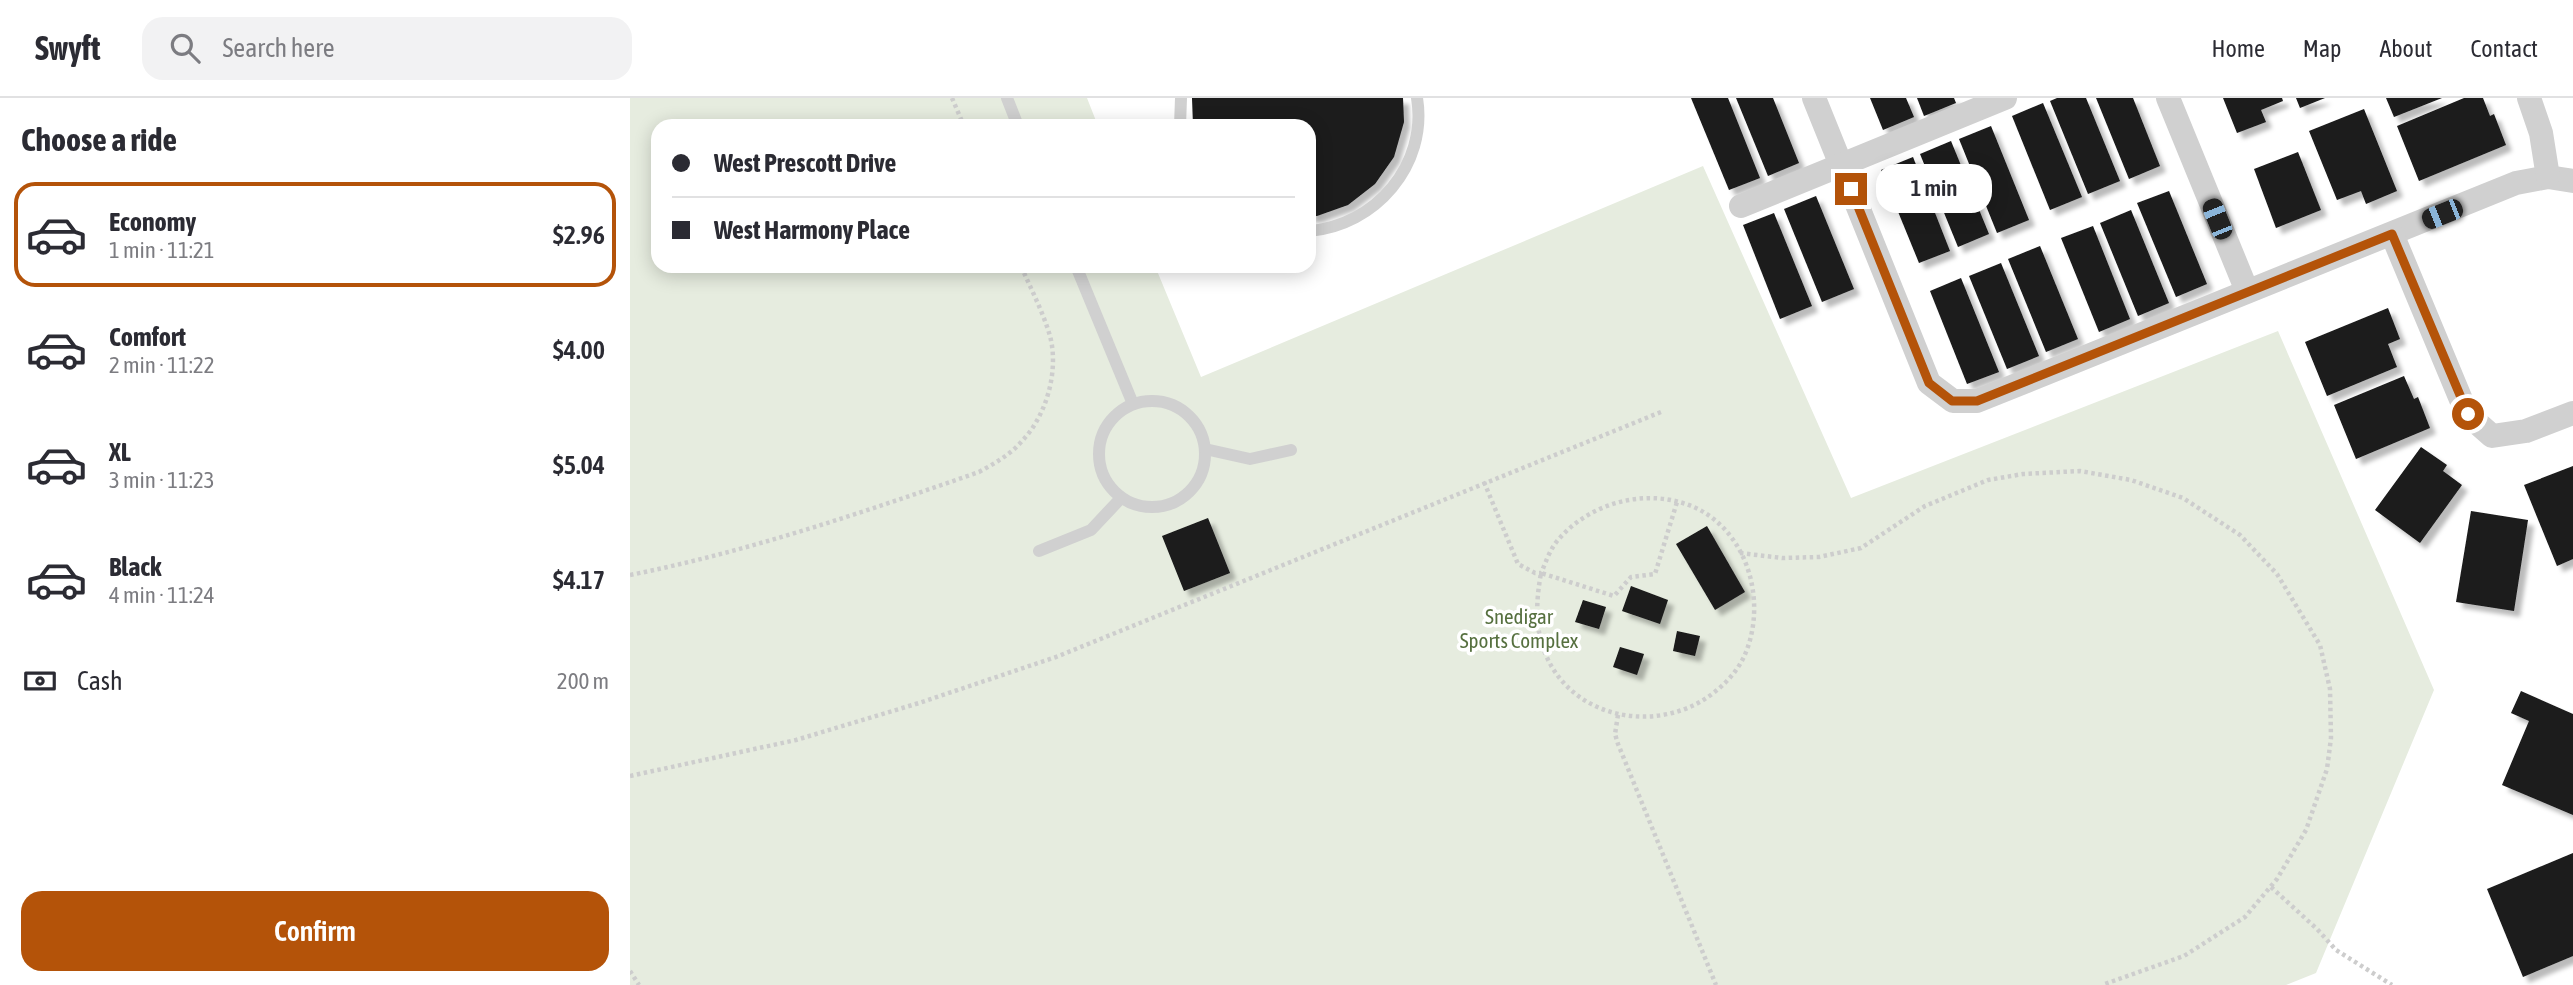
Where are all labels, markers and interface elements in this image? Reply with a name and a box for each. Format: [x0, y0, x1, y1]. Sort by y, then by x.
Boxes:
search box [142, 17, 632, 80]
text: Swyft [35, 29, 100, 67]
icon: search [166, 29, 204, 67]
text: Search here [222, 33, 335, 63]
text: Home [2211, 35, 2265, 62]
text: Map [2303, 35, 2341, 62]
text: About [2379, 35, 2432, 62]
text: Contact [2470, 35, 2538, 62]
text: Choose a ride [21, 121, 177, 158]
text: West Prescott Drive [714, 148, 896, 178]
callout: 1 min [1876, 164, 1991, 214]
route end [1835, 173, 1867, 205]
text: 1 min [1911, 175, 1957, 201]
car [2200, 196, 2235, 242]
car [2419, 196, 2466, 232]
icon: car [25, 203, 88, 266]
text: Economy [109, 207, 196, 237]
text: West Harmony Place [714, 215, 910, 245]
text: $2.96 [553, 220, 605, 250]
text: 1 min · 11:21 [109, 237, 215, 263]
icon: car [25, 318, 88, 381]
text: Comfort [109, 322, 186, 352]
text: $4.00 [553, 335, 605, 365]
text: 2 min · 11:22 [109, 352, 215, 378]
route start [2452, 398, 2484, 430]
icon: car [25, 433, 88, 496]
text: XL [109, 437, 131, 467]
text: $5.04 [553, 450, 605, 480]
text: 3 min · 11:23 [109, 467, 215, 493]
icon: car [25, 548, 88, 611]
text: Black [109, 552, 161, 582]
text: $4.17 [553, 565, 605, 595]
text: 4 min · 11:24 [109, 582, 215, 608]
park label: Snedigar Sports Complex [1460, 604, 1579, 652]
icon: cash [21, 662, 59, 700]
text: Cash [77, 666, 123, 696]
text: 200 m [557, 668, 609, 694]
button: Confirm [21, 891, 609, 971]

